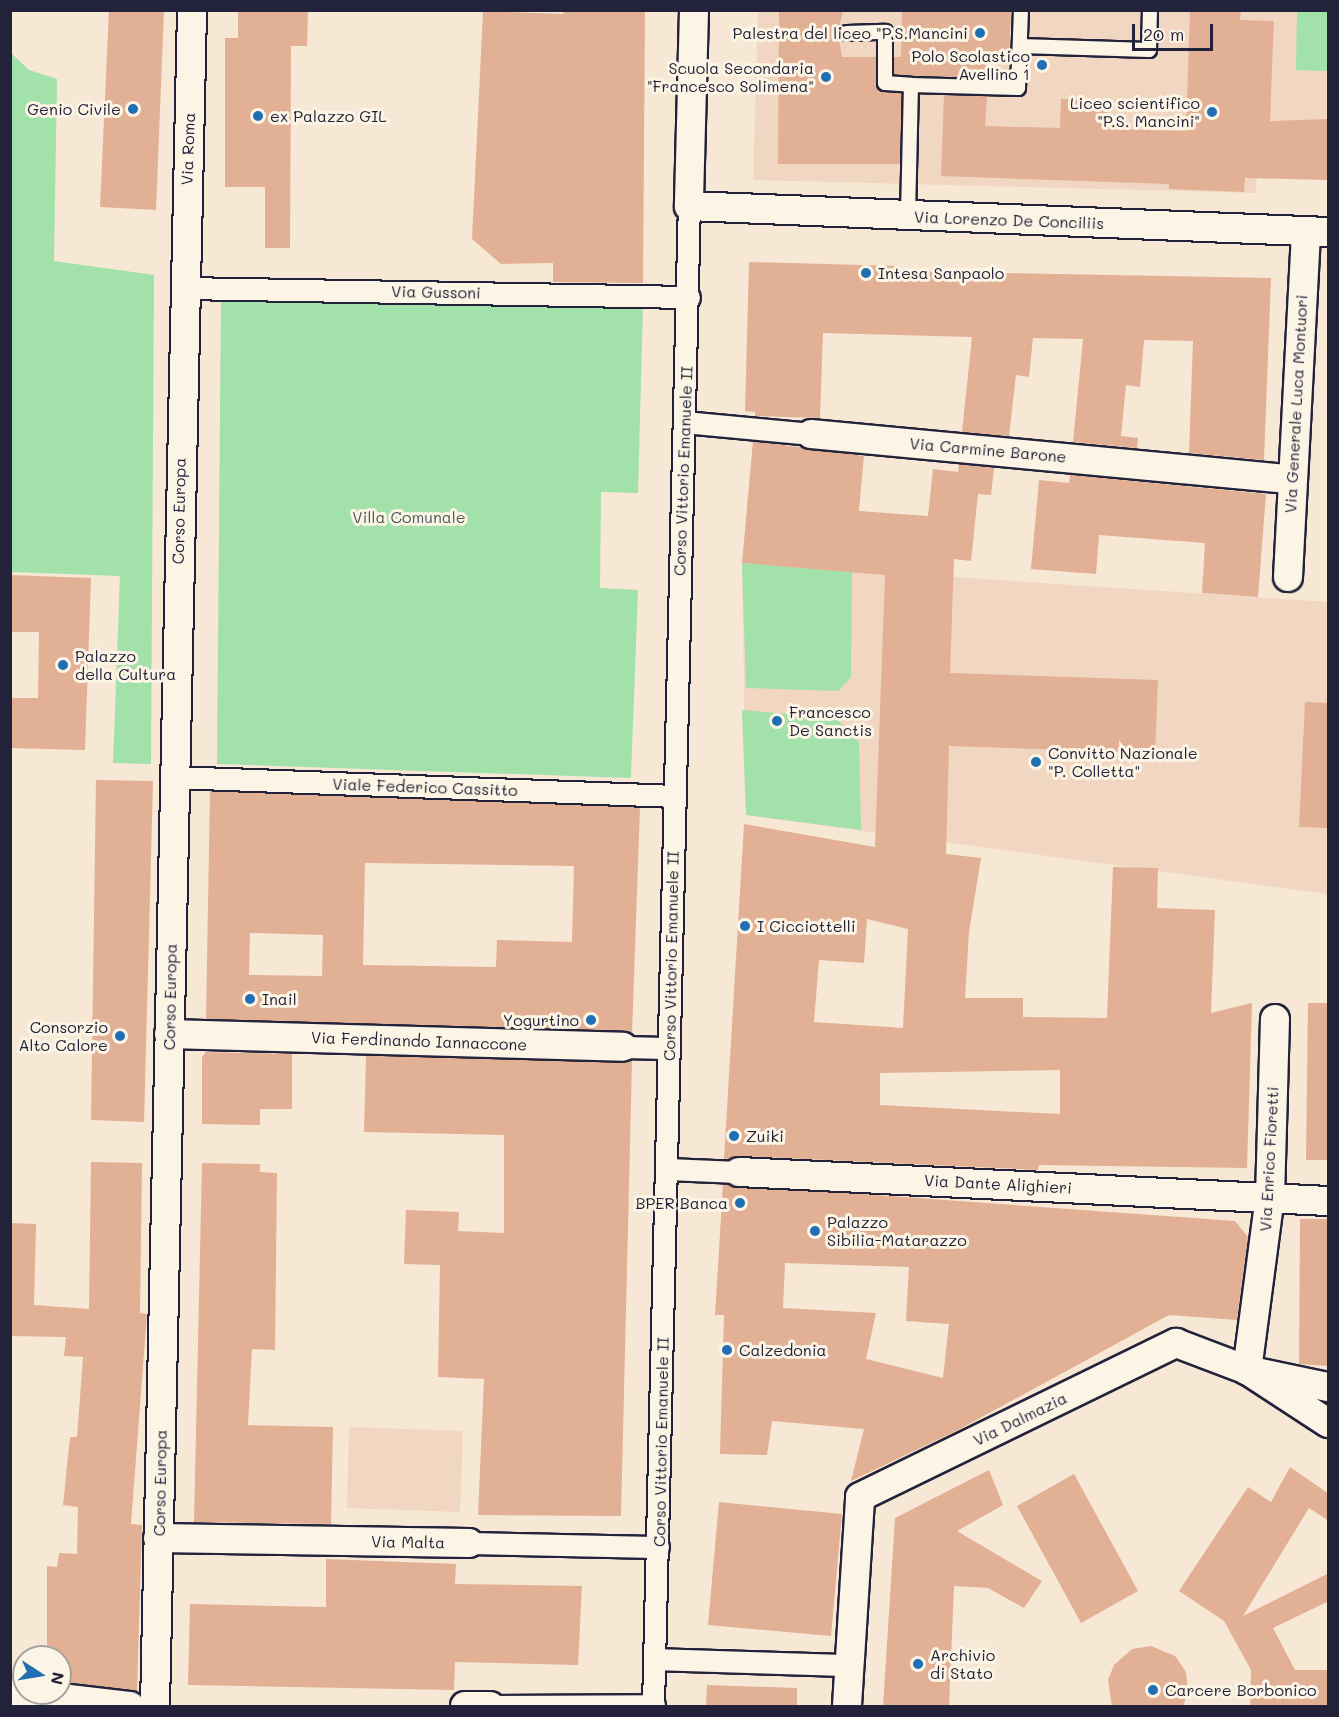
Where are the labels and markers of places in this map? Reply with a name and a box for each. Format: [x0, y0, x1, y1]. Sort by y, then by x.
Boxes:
place label: Palestra del liceo "P.S.Mancini [732, 23, 968, 43]
marker: Palestra del liceo "P.S.Mancini [973, 26, 987, 40]
place label: Polo Scolastico Avellino 1 [912, 46, 1030, 84]
place label: Scuola Secondaria "Francesco Solimena" [647, 58, 814, 96]
marker: Polo Scolastico Avellino 1 [1035, 58, 1049, 72]
marker: Scuola Secondaria "Francesco Solimena" [819, 70, 833, 84]
place label: Liceo scientifico "P.S. Mancini" [1070, 93, 1200, 131]
place label: Genio Civile [27, 99, 121, 119]
marker: Genio Civile [126, 102, 140, 116]
marker: Liceo scientifico "P.S. Mancini" [1205, 105, 1219, 119]
place label: ex Palazzo GIL [270, 106, 387, 126]
marker: ex Palazzo GIL [251, 109, 265, 123]
place label: Intesa Sanpaolo [878, 263, 1004, 283]
marker: Intesa Sanpaolo [859, 266, 873, 280]
place label: Palazzo della Cultura [75, 646, 176, 684]
marker: Palazzo della Cultura [56, 658, 70, 672]
place label: Francesco De Sanctis [789, 702, 872, 740]
marker: Francesco De Sanctis [770, 714, 784, 728]
place label: Convitto Nazionale "P. Colletta" [1048, 743, 1198, 781]
marker: Convitto Nazionale "P. Colletta" [1029, 755, 1043, 769]
place label: I Cicciottelli [757, 916, 856, 936]
marker: I Cicciottelli [738, 919, 752, 933]
place label: Inail [262, 989, 297, 1009]
marker: Inail [243, 992, 257, 1006]
place label: Yogurtino [503, 1010, 579, 1030]
marker: Yogurtino [584, 1013, 598, 1027]
place label: Consorzio Alto Calore [18, 1017, 108, 1055]
marker: Consorzio Alto Calore [113, 1029, 127, 1043]
place label: Zuiki [746, 1126, 784, 1146]
marker: Zuiki [727, 1129, 741, 1143]
place label: BPER Banca [636, 1193, 728, 1213]
marker: BPER Banca [733, 1196, 747, 1210]
place label: Palazzo Sibilia-Matarazzo [827, 1212, 967, 1250]
marker: Palazzo Sibilia-Matarazzo [808, 1224, 822, 1238]
place label: Calzedonia [739, 1340, 827, 1360]
marker: Calzedonia [720, 1343, 734, 1357]
place label: Archivio di Stato [930, 1645, 995, 1683]
marker: Archivio di Stato [911, 1657, 925, 1671]
place label: Carcere Borbonico [1165, 1680, 1317, 1700]
marker: Carcere Borbonico [1146, 1683, 1160, 1697]

